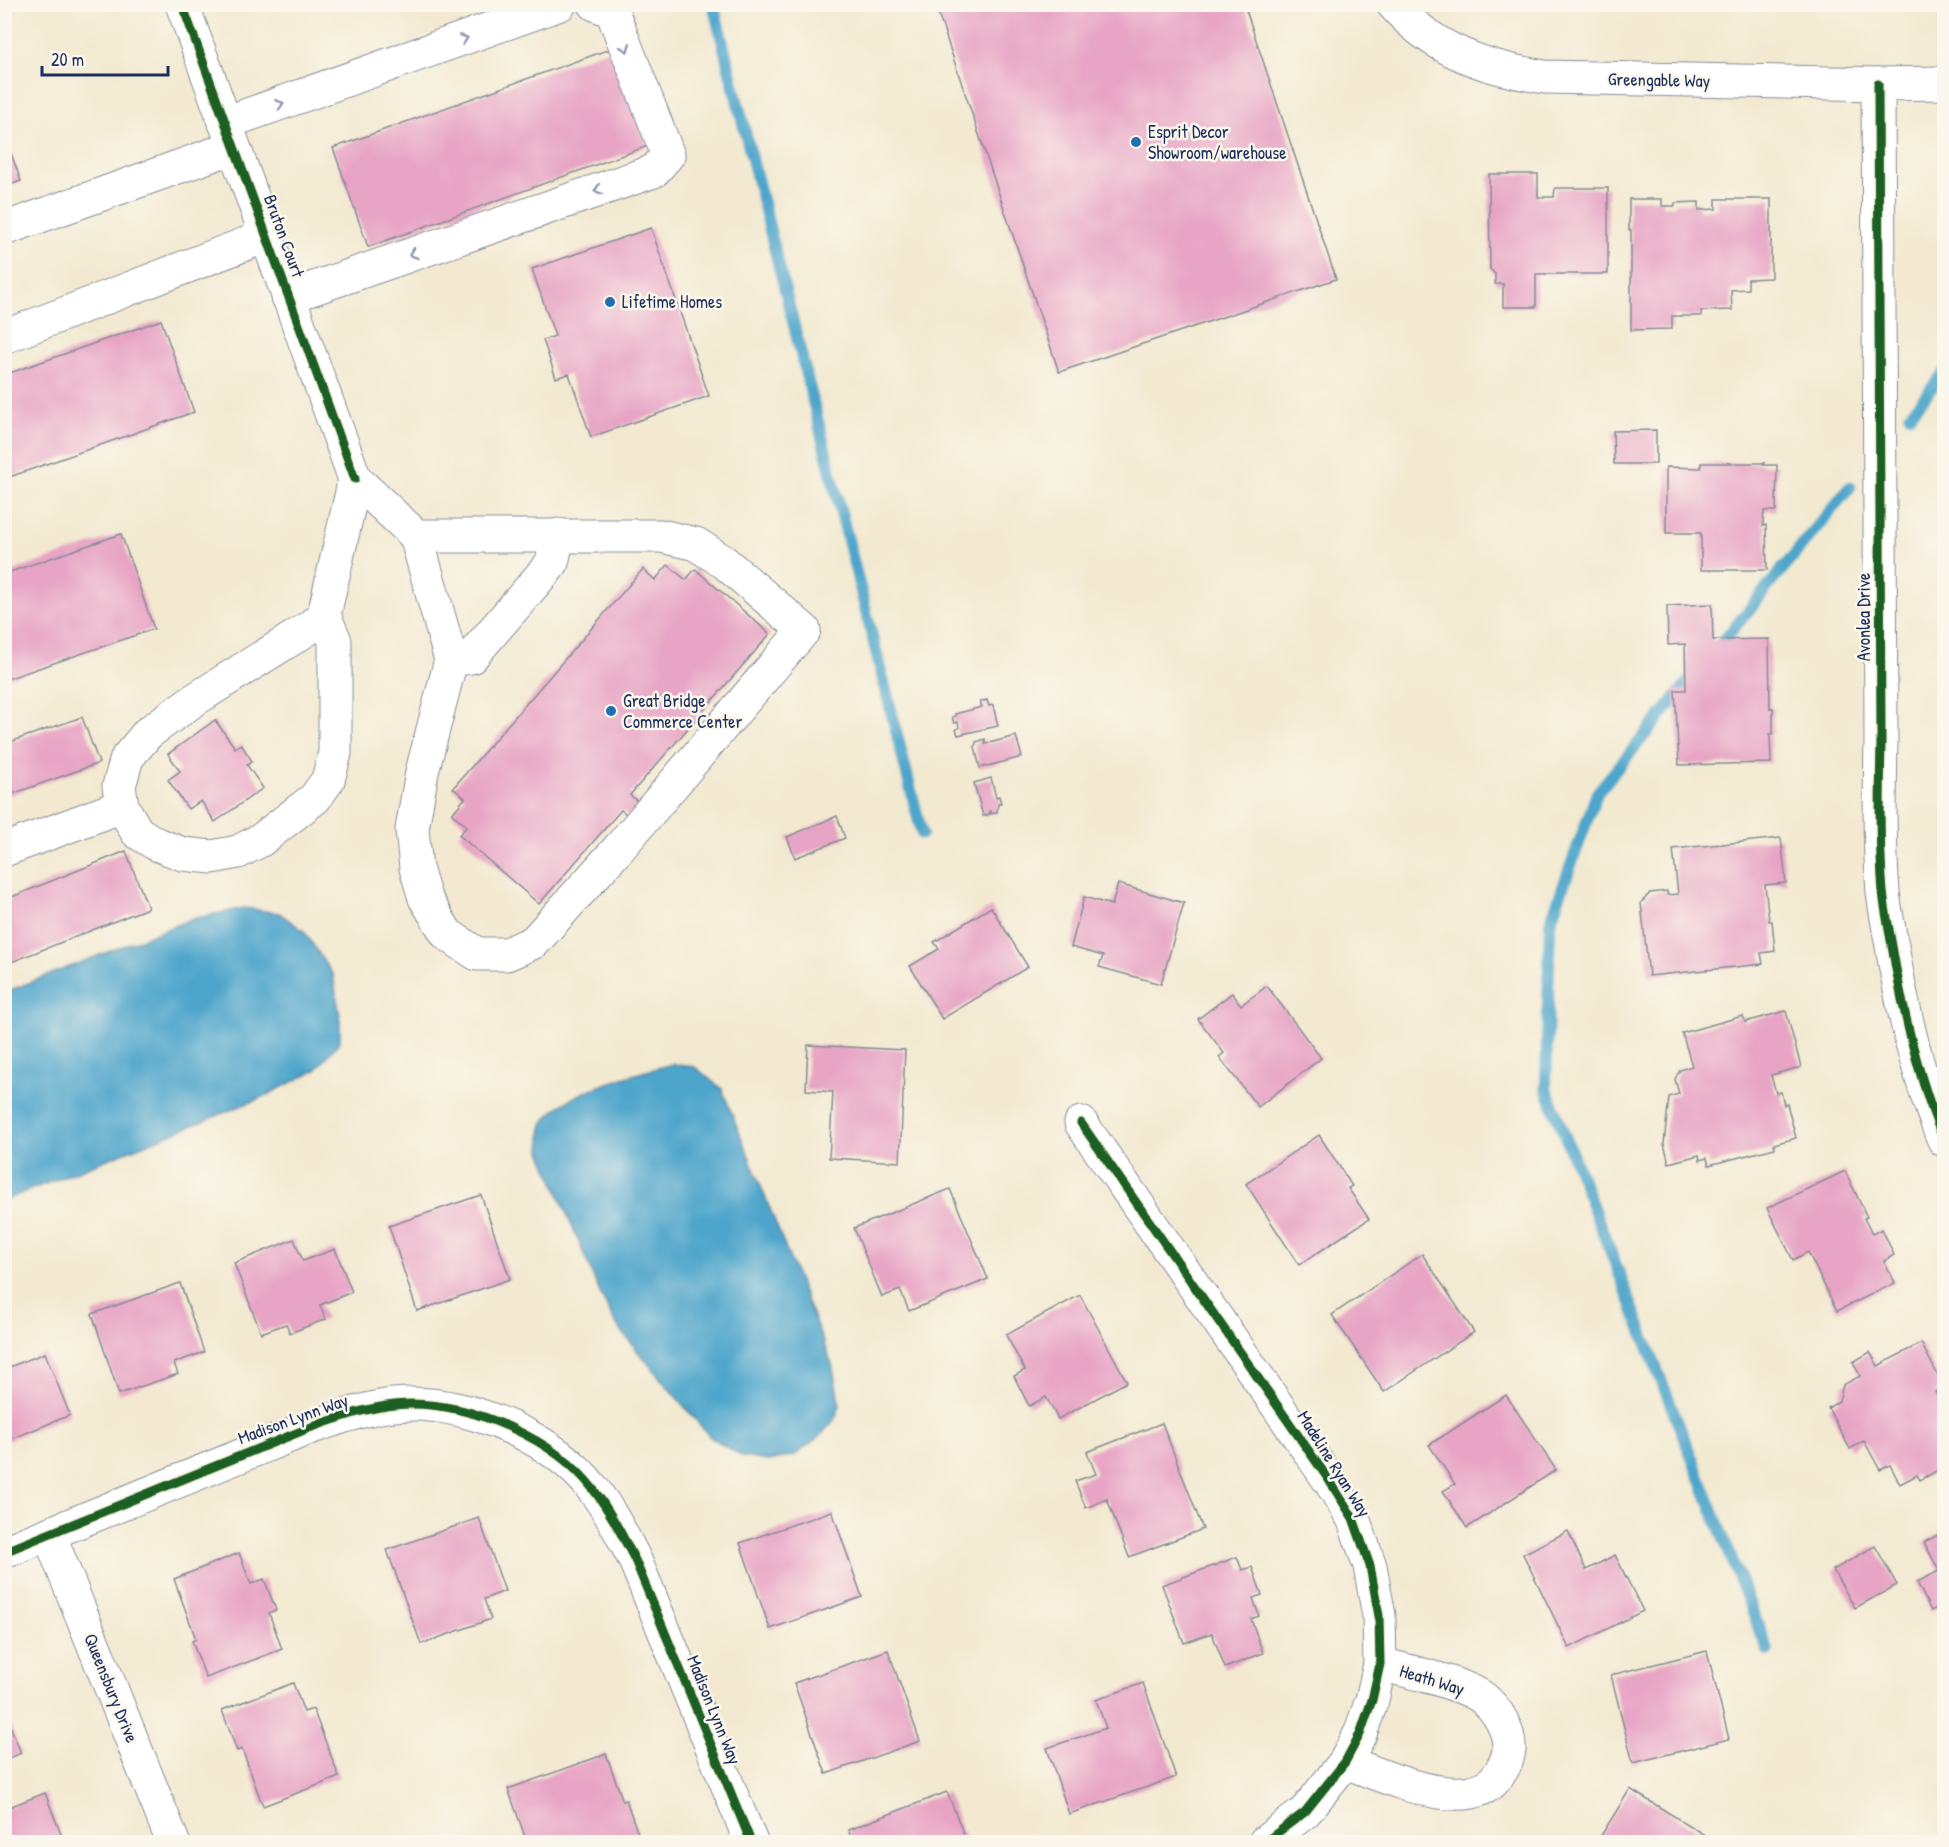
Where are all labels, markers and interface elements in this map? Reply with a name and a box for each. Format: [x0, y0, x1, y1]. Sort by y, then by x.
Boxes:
one-way arrow [458, 33, 469, 46]
scale bar [42, 39, 168, 77]
one-way arrow [619, 43, 632, 53]
text: 20 m [51, 47, 84, 72]
street label: Greengable Way [1608, 66, 1711, 93]
one-way arrow [274, 98, 285, 111]
place label: Esprit Decor Showroom/warehouse [1148, 119, 1286, 165]
marker: Esprit Decor Showroom/warehouse [1129, 135, 1143, 149]
one-way arrow [593, 183, 604, 196]
street label: Bruton Court [258, 191, 311, 281]
one-way arrow [408, 246, 419, 259]
place label: Lifetime Homes [622, 289, 722, 314]
marker: Lifetime Homes [603, 295, 617, 309]
street label: Avonlea Drive [1851, 573, 1876, 661]
place label: Great Bridge Commerce Center [623, 688, 742, 734]
marker: Great Bridge Commerce Center [604, 704, 618, 718]
street label: Madison Lynn Way [234, 1387, 352, 1450]
street label: Madeline Ryan Way [1292, 1406, 1377, 1522]
street label: Queensbury Drive [78, 1630, 145, 1746]
street label: Madison Lynn Way [681, 1651, 748, 1769]
street label: Heath Way [1397, 1658, 1468, 1701]

